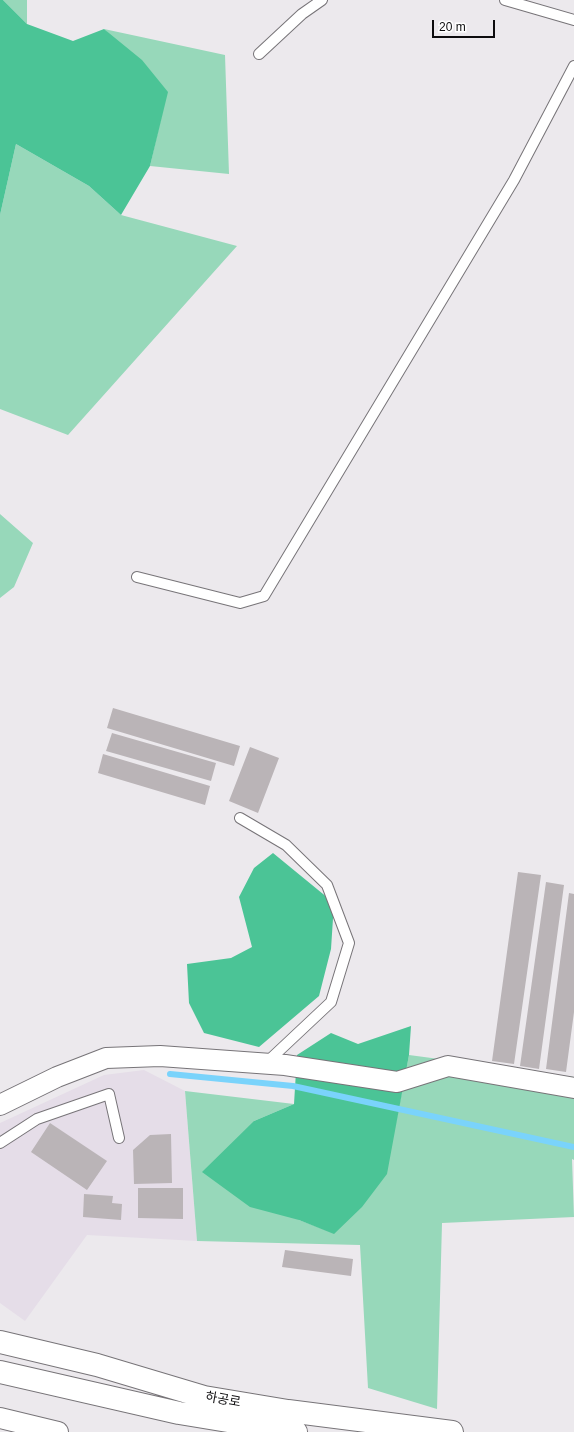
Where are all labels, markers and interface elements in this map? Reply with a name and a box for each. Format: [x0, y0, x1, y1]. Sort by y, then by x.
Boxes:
scale bar [434, 12, 497, 38]
text: 20 m [439, 20, 466, 34]
street label: 하공로 [204, 1389, 242, 1411]

